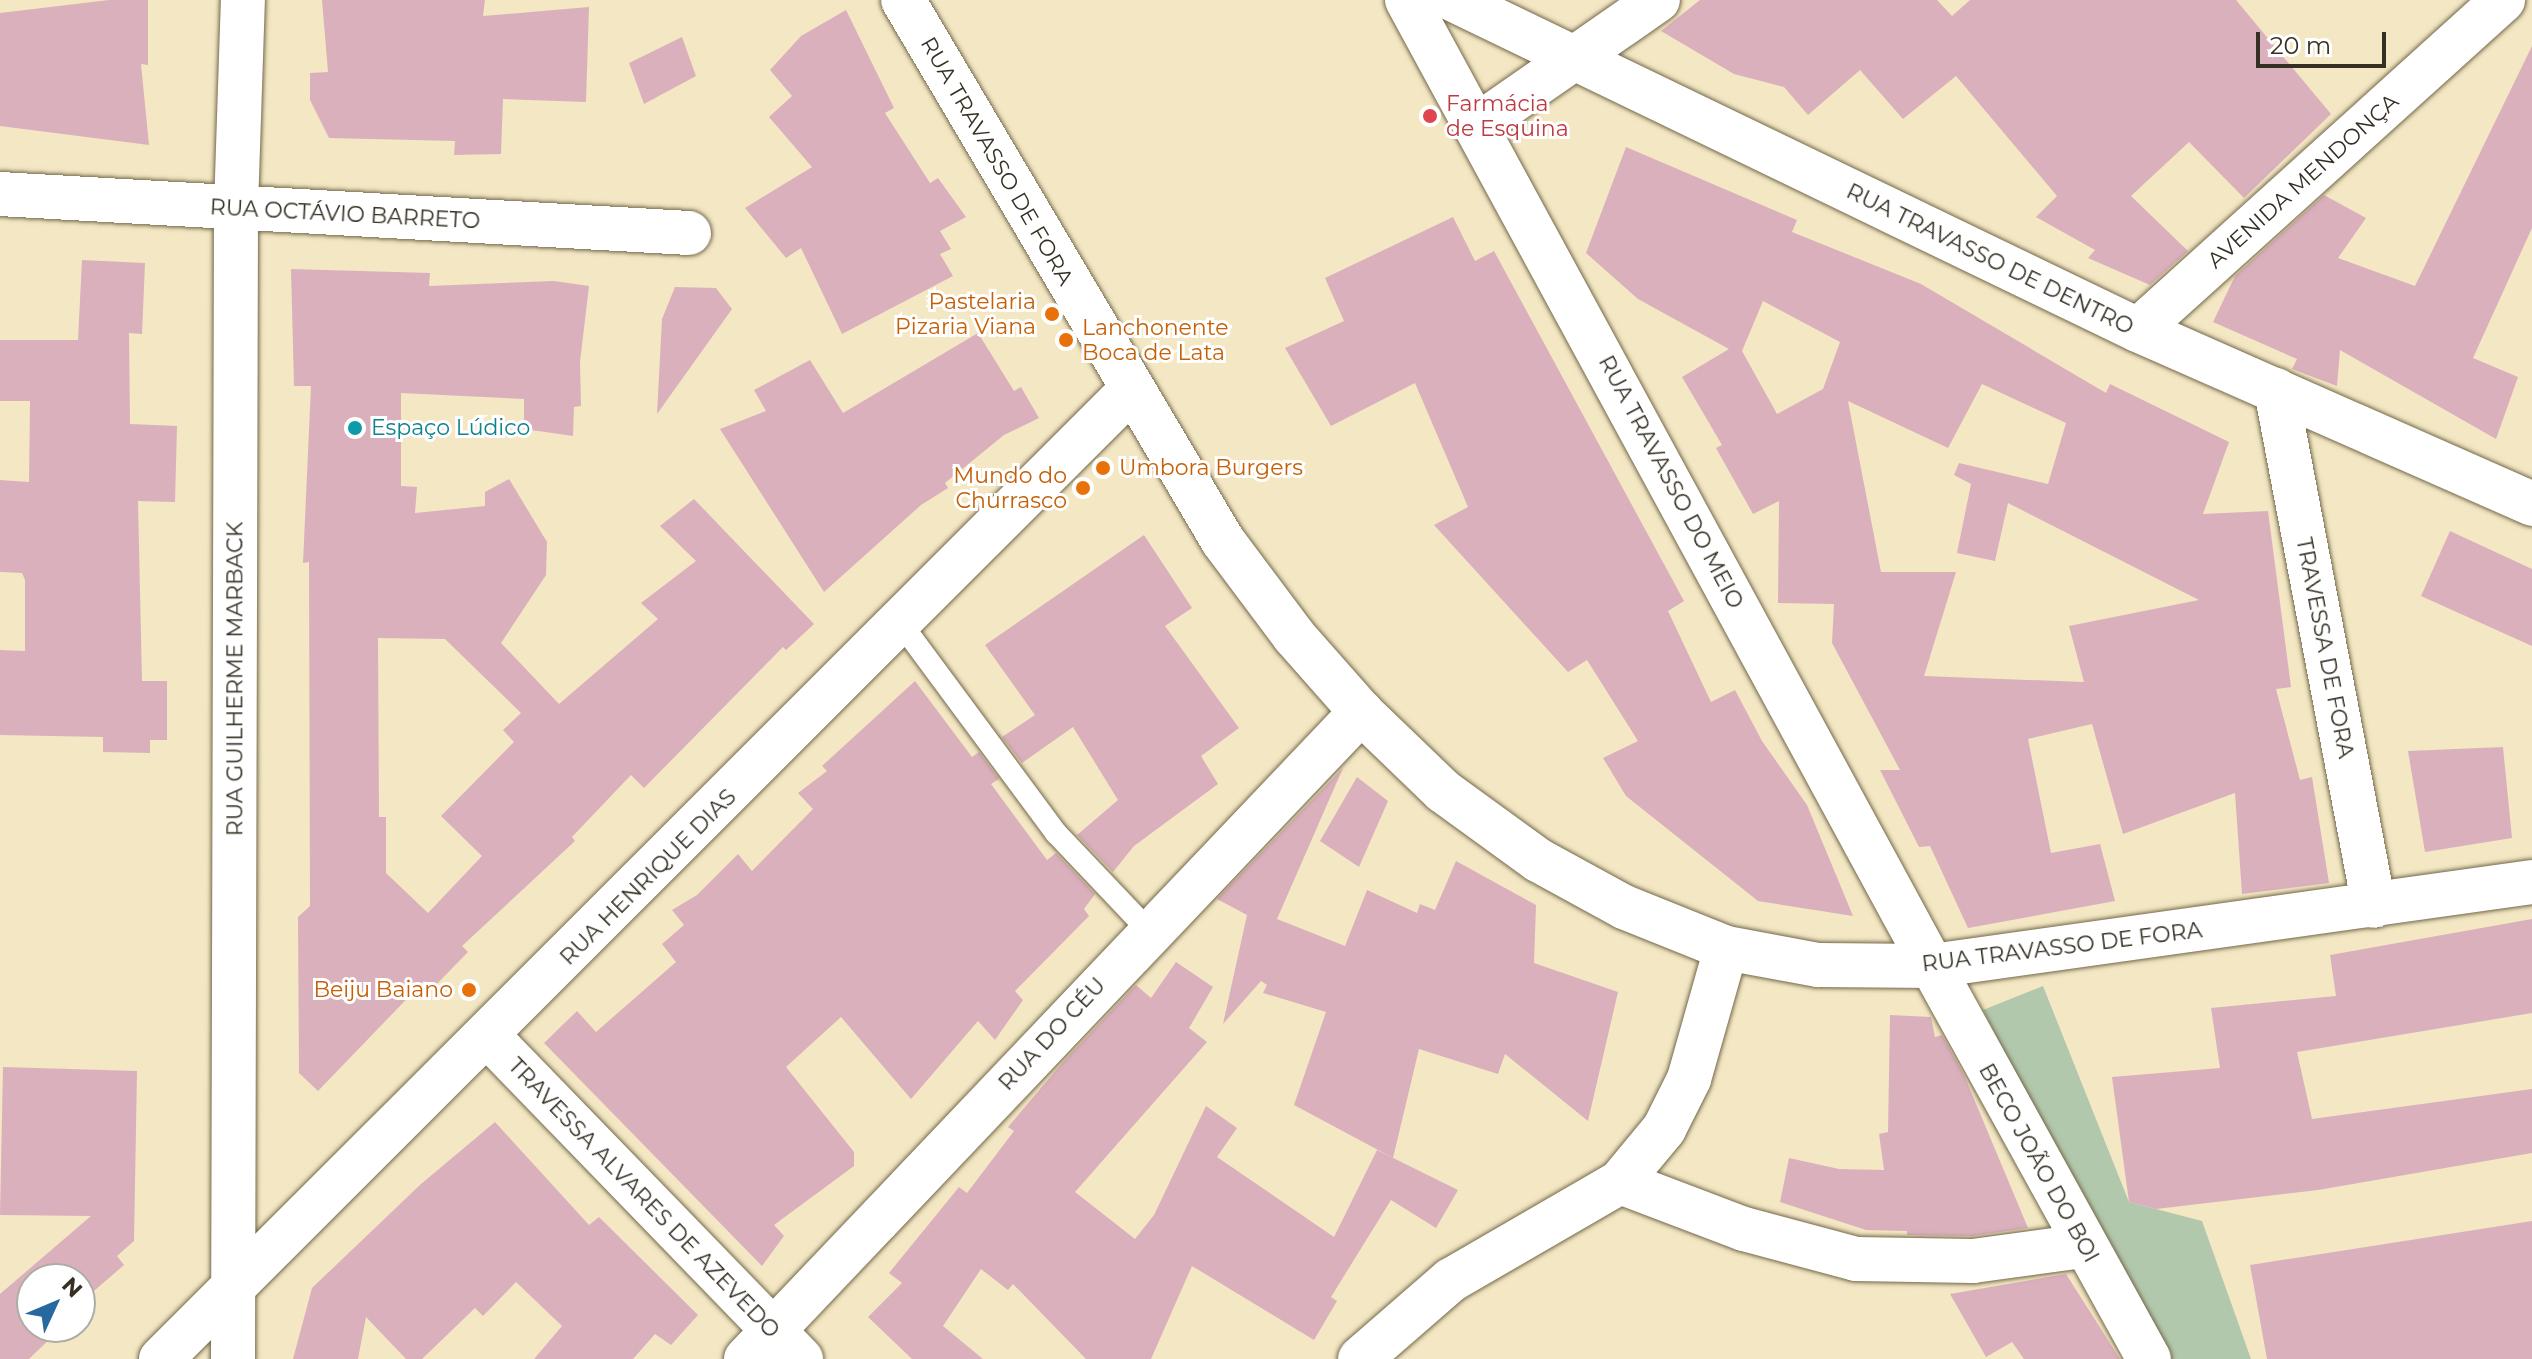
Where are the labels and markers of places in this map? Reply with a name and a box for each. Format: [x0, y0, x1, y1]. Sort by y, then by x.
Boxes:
place label: Farmácia de Esquina [1446, 90, 1569, 142]
marker: Farmácia de Esquina [1421, 107, 1439, 125]
place label: Pastelaria Pizaria Viana [895, 288, 1036, 340]
marker: Pastelaria Pizaria Viana [1043, 305, 1061, 323]
place label: Lanchonente Boca de Lata [1082, 314, 1229, 366]
marker: Lanchonente Boca de Lata [1057, 331, 1075, 349]
place label: Espaço Lúdico [371, 415, 530, 441]
marker: Espaço Lúdico [346, 419, 364, 437]
place label: Umbora Burgers [1119, 455, 1303, 481]
marker: Umbora Burgers [1094, 459, 1112, 477]
place label: Mundo do Churrasco [953, 462, 1067, 514]
marker: Mundo do Churrasco [1074, 479, 1092, 497]
place label: Beiju Baiano [313, 977, 453, 1003]
marker: Beiju Baiano [460, 981, 478, 999]

